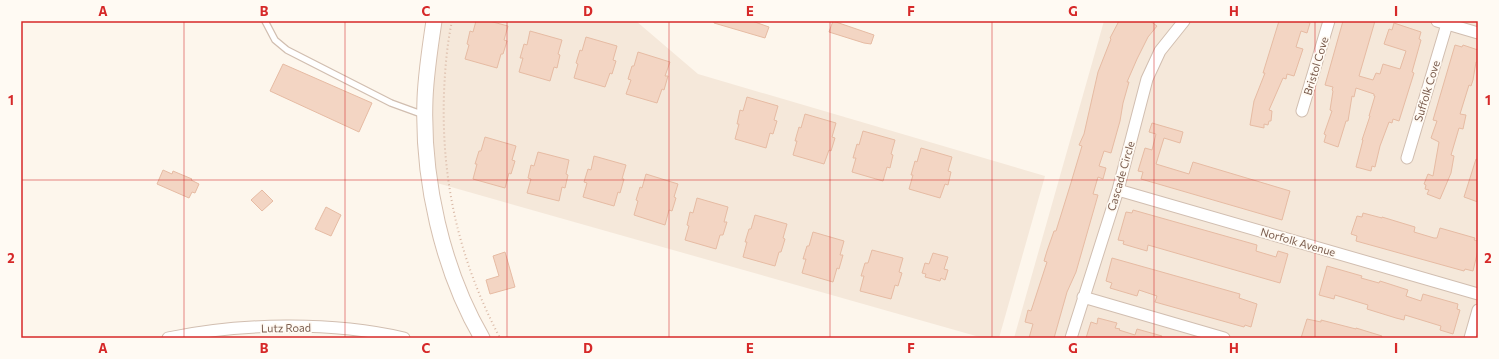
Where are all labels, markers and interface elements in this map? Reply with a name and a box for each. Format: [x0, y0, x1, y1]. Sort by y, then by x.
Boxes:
text: A [98, 3, 108, 19]
text: B [260, 3, 269, 19]
text: C [422, 3, 431, 19]
text: D [583, 3, 593, 19]
text: E [746, 3, 754, 19]
text: F [907, 3, 915, 19]
text: G [1068, 3, 1078, 19]
text: H [1229, 3, 1239, 19]
text: I [1394, 3, 1398, 19]
street label: Bristol Cove [1300, 35, 1331, 97]
street label: Suffolk Cove [1411, 58, 1442, 123]
text: 1 [8, 92, 14, 108]
text: 1 [1485, 92, 1491, 108]
street label: Cascade Circle [1104, 139, 1137, 212]
street label: Norfolk Avenue [1259, 225, 1337, 258]
text: 2 [7, 250, 15, 266]
text: 2 [1484, 250, 1492, 266]
street label: Lutz Road [261, 321, 311, 334]
text: A [98, 340, 108, 356]
text: B [260, 340, 269, 356]
text: C [422, 340, 431, 356]
text: D [583, 340, 593, 356]
text: E [746, 340, 754, 356]
text: F [907, 340, 915, 356]
text: G [1068, 340, 1078, 356]
text: H [1229, 340, 1239, 356]
text: I [1394, 340, 1398, 356]

